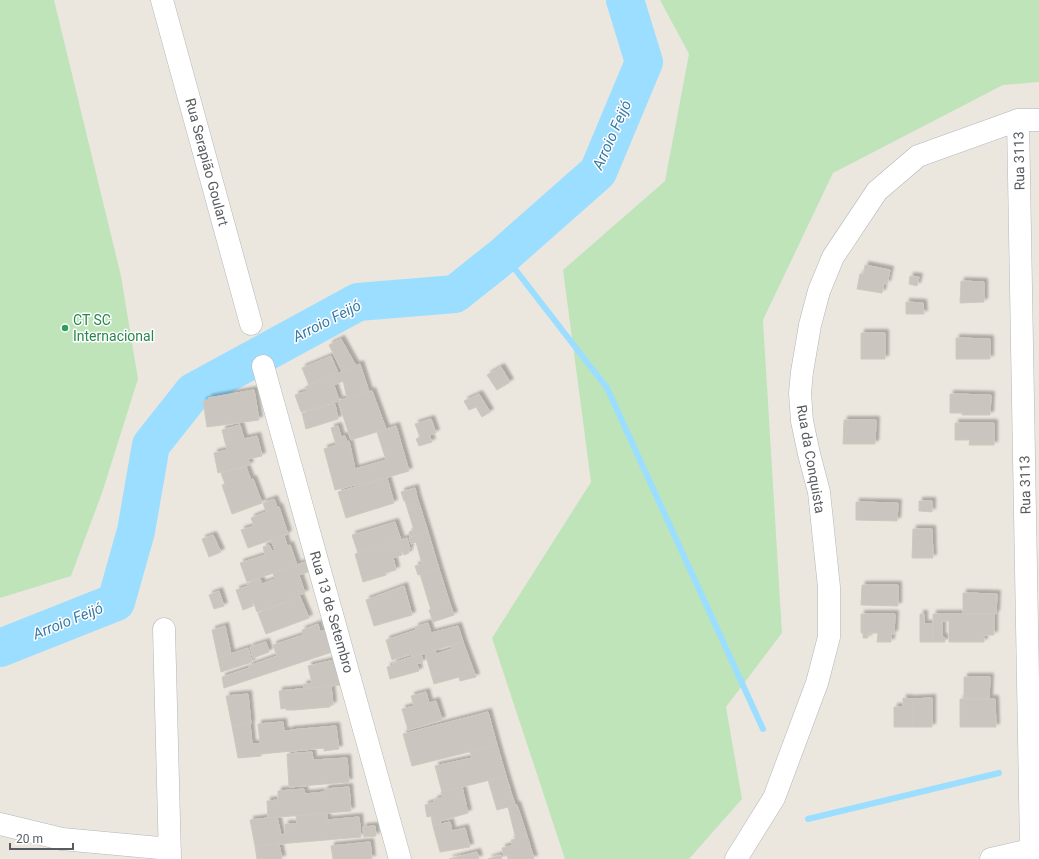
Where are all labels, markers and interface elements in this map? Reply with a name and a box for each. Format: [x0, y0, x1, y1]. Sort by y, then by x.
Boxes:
street label: Rua Serapião Goulart [182, 96, 232, 228]
water label: Arroio Feijó [588, 98, 635, 173]
street label: Rua 3113 [1010, 131, 1028, 191]
water label: Arroio Feijó [289, 296, 364, 346]
place label: CT SC Internacional [73, 312, 154, 344]
marker: CT SC Internacional [60, 323, 70, 333]
street label: Rua da Conquista [794, 404, 828, 514]
street label: Rua 3113 [1016, 455, 1034, 515]
street label: Rua 13 de Setembro [307, 549, 357, 675]
water label: Arroio Feijó [29, 599, 106, 644]
scale bar [10, 825, 73, 851]
text: 20 m [16, 832, 43, 846]

